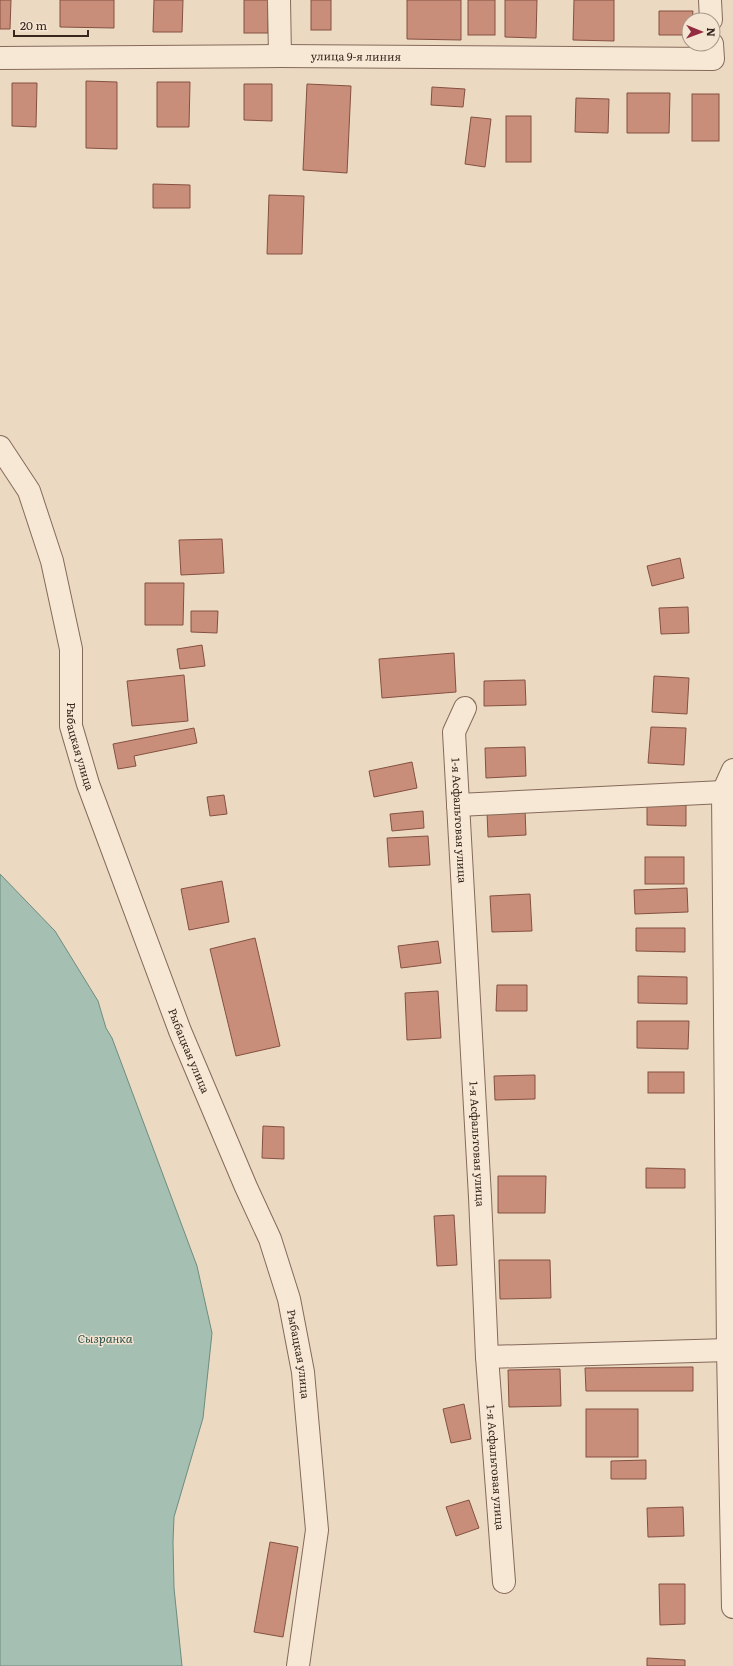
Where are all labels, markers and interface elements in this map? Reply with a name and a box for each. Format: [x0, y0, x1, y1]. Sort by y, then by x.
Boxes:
scale bar [14, 12, 88, 38]
north arrow [681, 12, 721, 52]
text: 20 m [20, 16, 47, 34]
text: N [704, 27, 720, 37]
street label: улица 9-я линия [311, 47, 402, 64]
street label: Рыбацкая улица [64, 702, 99, 793]
street label: 1-я Асфальтовая улица [448, 757, 471, 884]
street label: Рыбацкая улица [165, 1006, 214, 1095]
street label: 1-я Асфальтовая улица [467, 1081, 489, 1207]
street label: Рыбацкая улица [284, 1308, 314, 1400]
water label: Сызранка [77, 1329, 133, 1347]
street label: 1-я Асфальтовая улица [484, 1404, 509, 1531]

